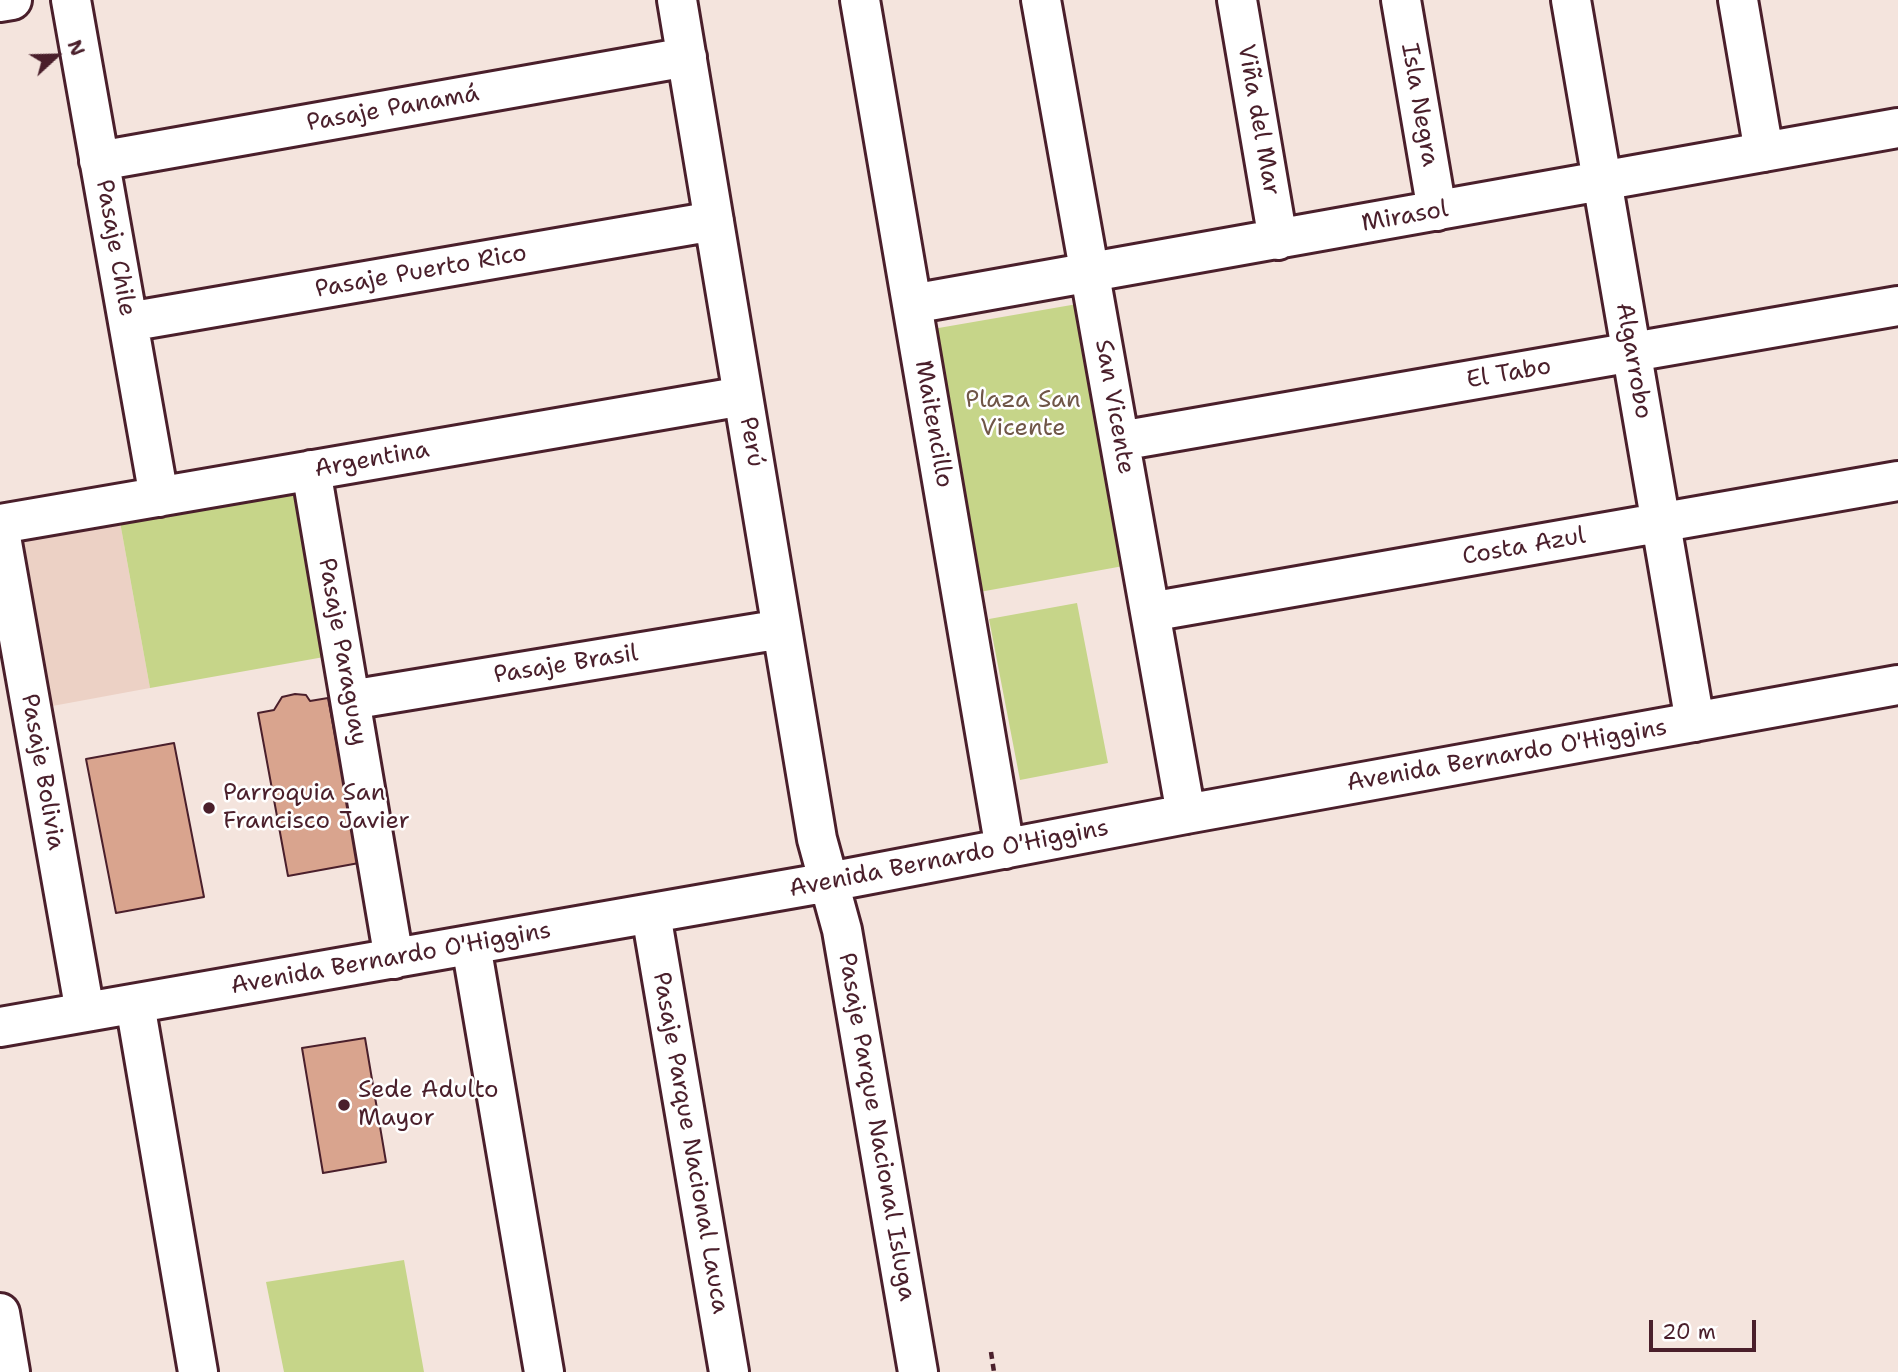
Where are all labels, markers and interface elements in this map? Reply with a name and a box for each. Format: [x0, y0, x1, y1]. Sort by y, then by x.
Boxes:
north arrow [21, 21, 91, 91]
text: N [62, 36, 90, 60]
street label: Isla Negra [1394, 41, 1444, 169]
street label: Viña del Mar [1231, 42, 1285, 198]
street label: Pasaje Panamá [305, 80, 481, 138]
street label: Pasaje Chile [89, 177, 141, 319]
street label: Mirasol [1360, 195, 1450, 239]
street label: Pasaje Puerto Rico [313, 239, 529, 305]
street label: Algarrobo [1609, 301, 1657, 421]
street label: San Vicente [1088, 337, 1140, 477]
street label: El Tabo [1464, 352, 1554, 396]
street label: Maitencillo [908, 358, 958, 490]
park label: Plaza San Vicente [965, 387, 1081, 443]
street label: Perú [732, 415, 770, 469]
street label: Argentina [312, 436, 432, 484]
street label: Costa Azul [1460, 522, 1588, 572]
street label: Pasaje Paraguay [311, 556, 373, 748]
street label: Pasaje Brasil [492, 639, 640, 691]
street label: Pasaje Bolivia [14, 692, 70, 852]
street label: Avenida Bernardo O'Higgins [1345, 714, 1669, 798]
place label: Parroquia San Francisco Javier [223, 780, 410, 836]
marker: Parroquia San Francisco Javier [201, 800, 217, 816]
street label: Avenida Bernardo O'Higgins [787, 814, 1111, 904]
street label: Avenida Bernardo O'Higgins [229, 917, 553, 1001]
street label: Pasaje Parque Nacional Isluga [831, 951, 921, 1303]
street label: Pasaje Parque Nacional Lauca [646, 970, 734, 1316]
place label: Sede Adulto Mayor [358, 1077, 499, 1133]
marker: Sede Adulto Mayor [336, 1097, 352, 1113]
scale bar [1653, 1306, 1760, 1350]
text: 20 m [1662, 1318, 1716, 1346]

